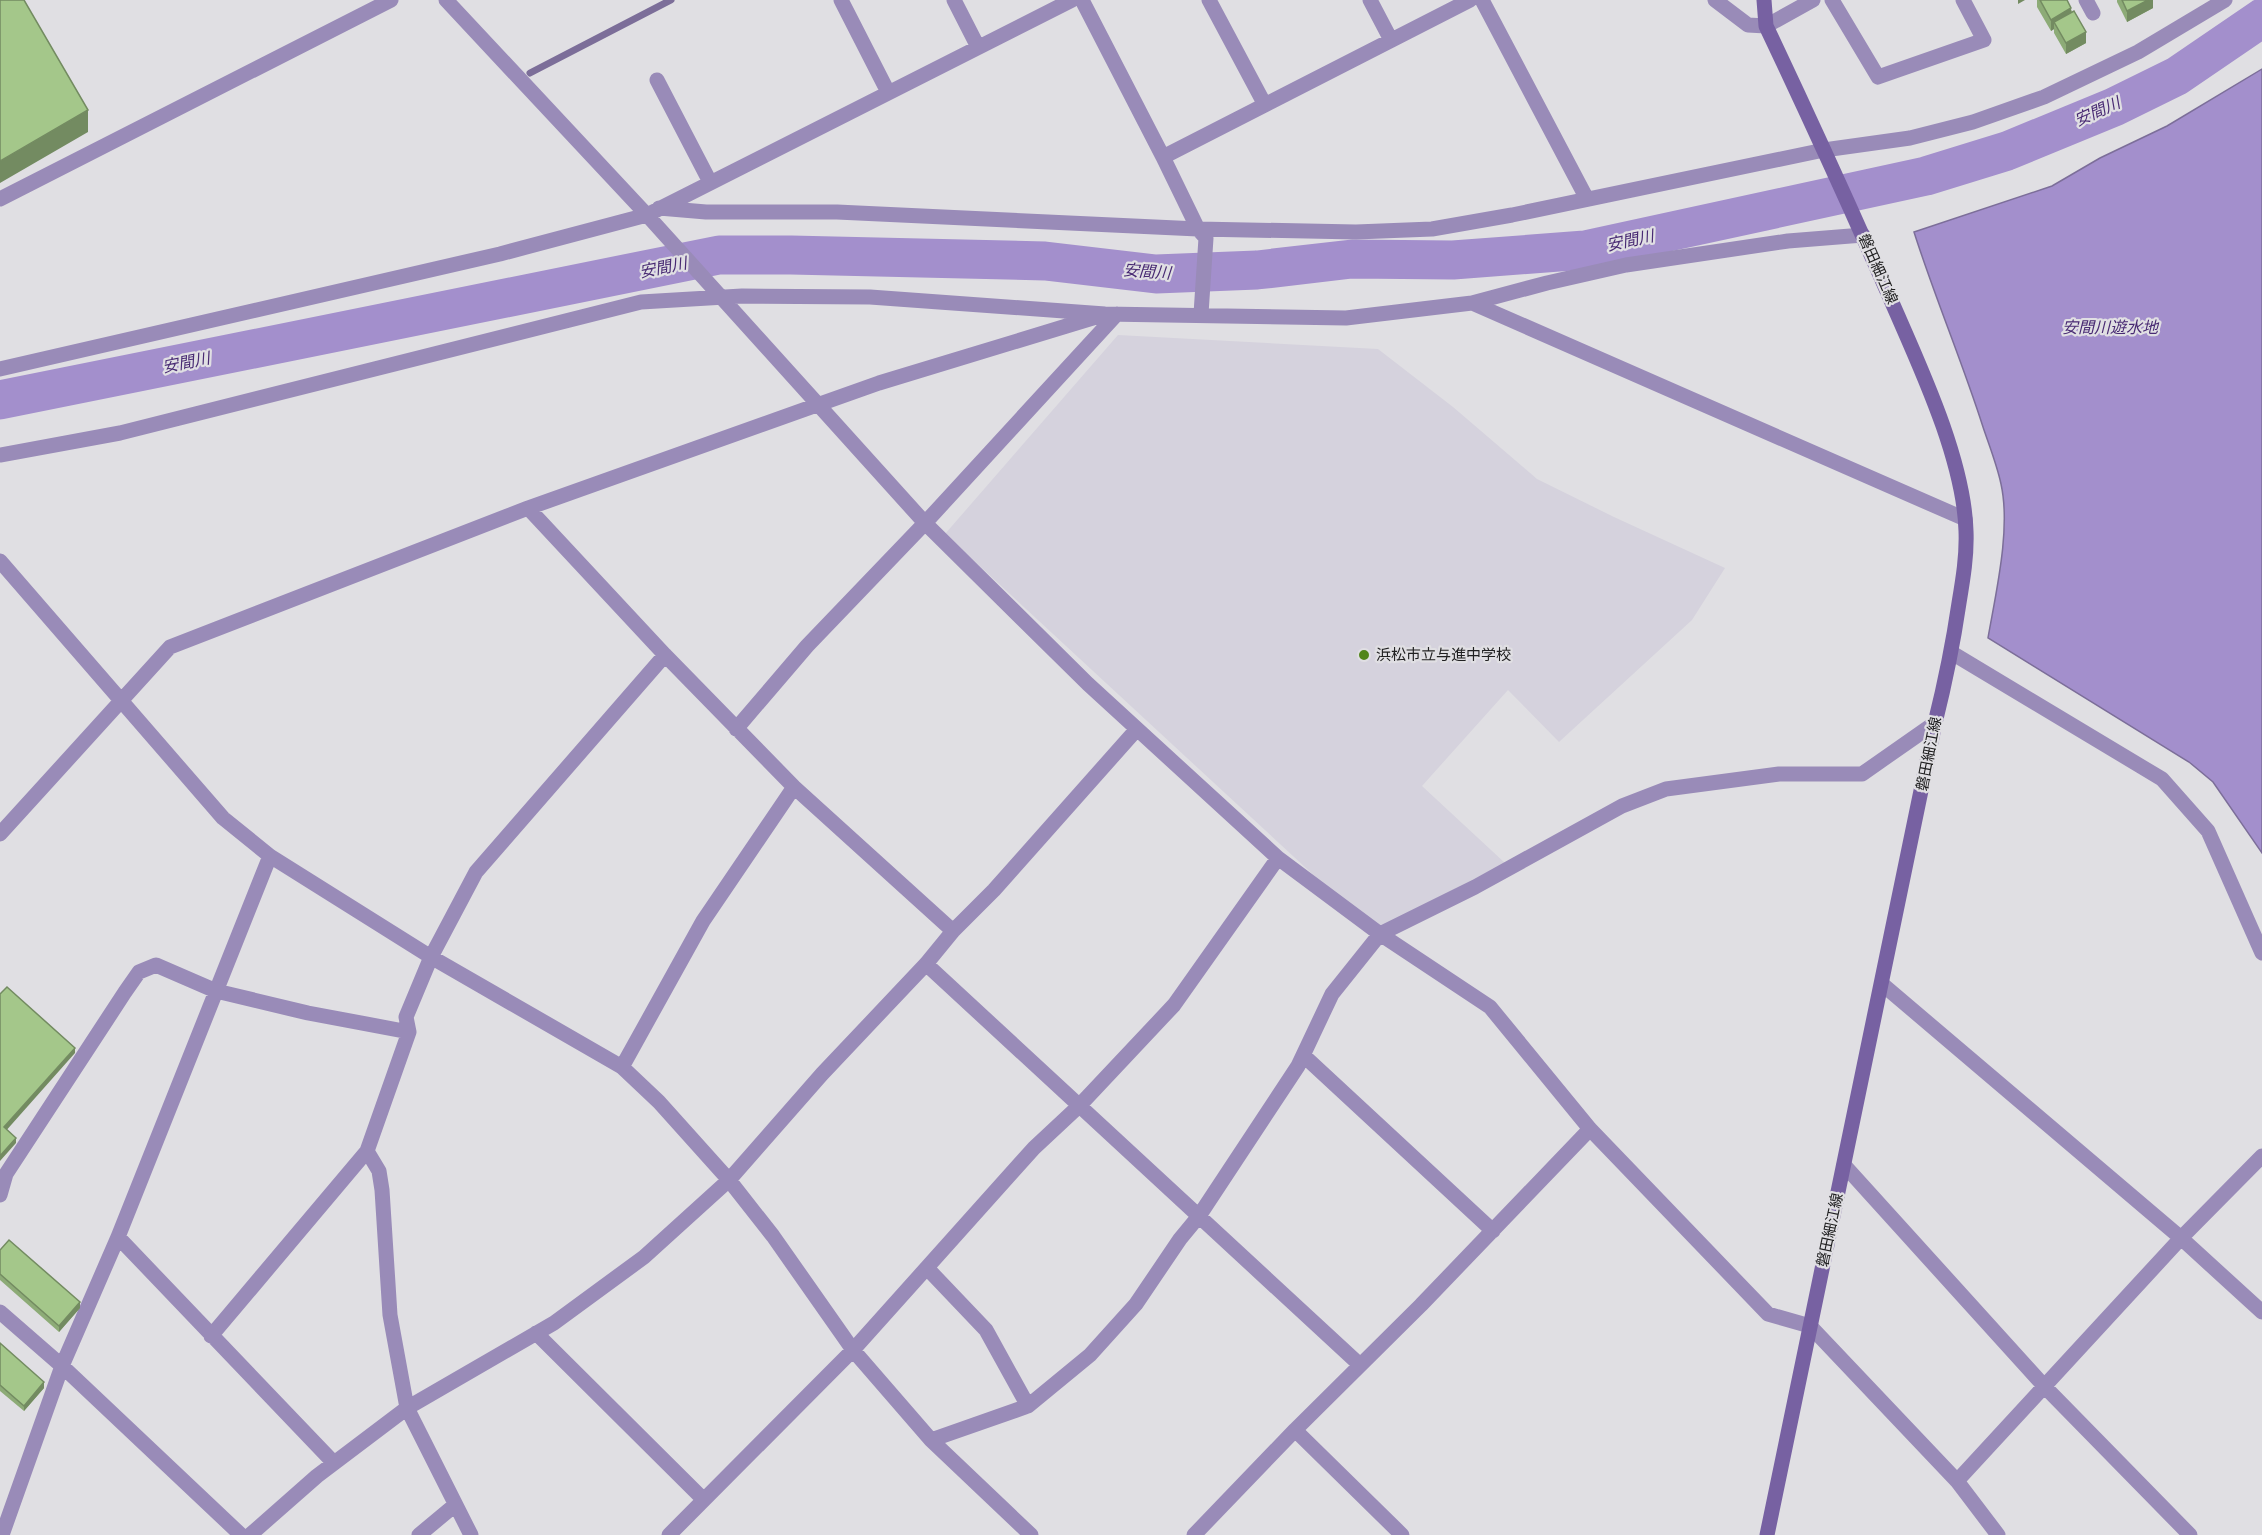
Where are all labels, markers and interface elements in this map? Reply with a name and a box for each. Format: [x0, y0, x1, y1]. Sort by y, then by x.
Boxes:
water label: 安間川 [2071, 90, 2126, 132]
water label: 安間川 [1604, 224, 1658, 257]
street label: 磐田細江線 [1854, 230, 1903, 307]
water label: 安間川 [637, 251, 691, 283]
water label: 安間川 [1122, 258, 1174, 285]
water label: 安間川遊水地 [2062, 316, 2160, 339]
water label: 安間川 [160, 346, 214, 378]
place label: 浜松市立与進中学校 [1376, 644, 1511, 665]
marker: 浜松市立与進中学校 [1357, 648, 1371, 662]
street label: 磐田細江線 [1911, 715, 1946, 793]
street label: 磐田細江線 [1811, 1191, 1848, 1269]

